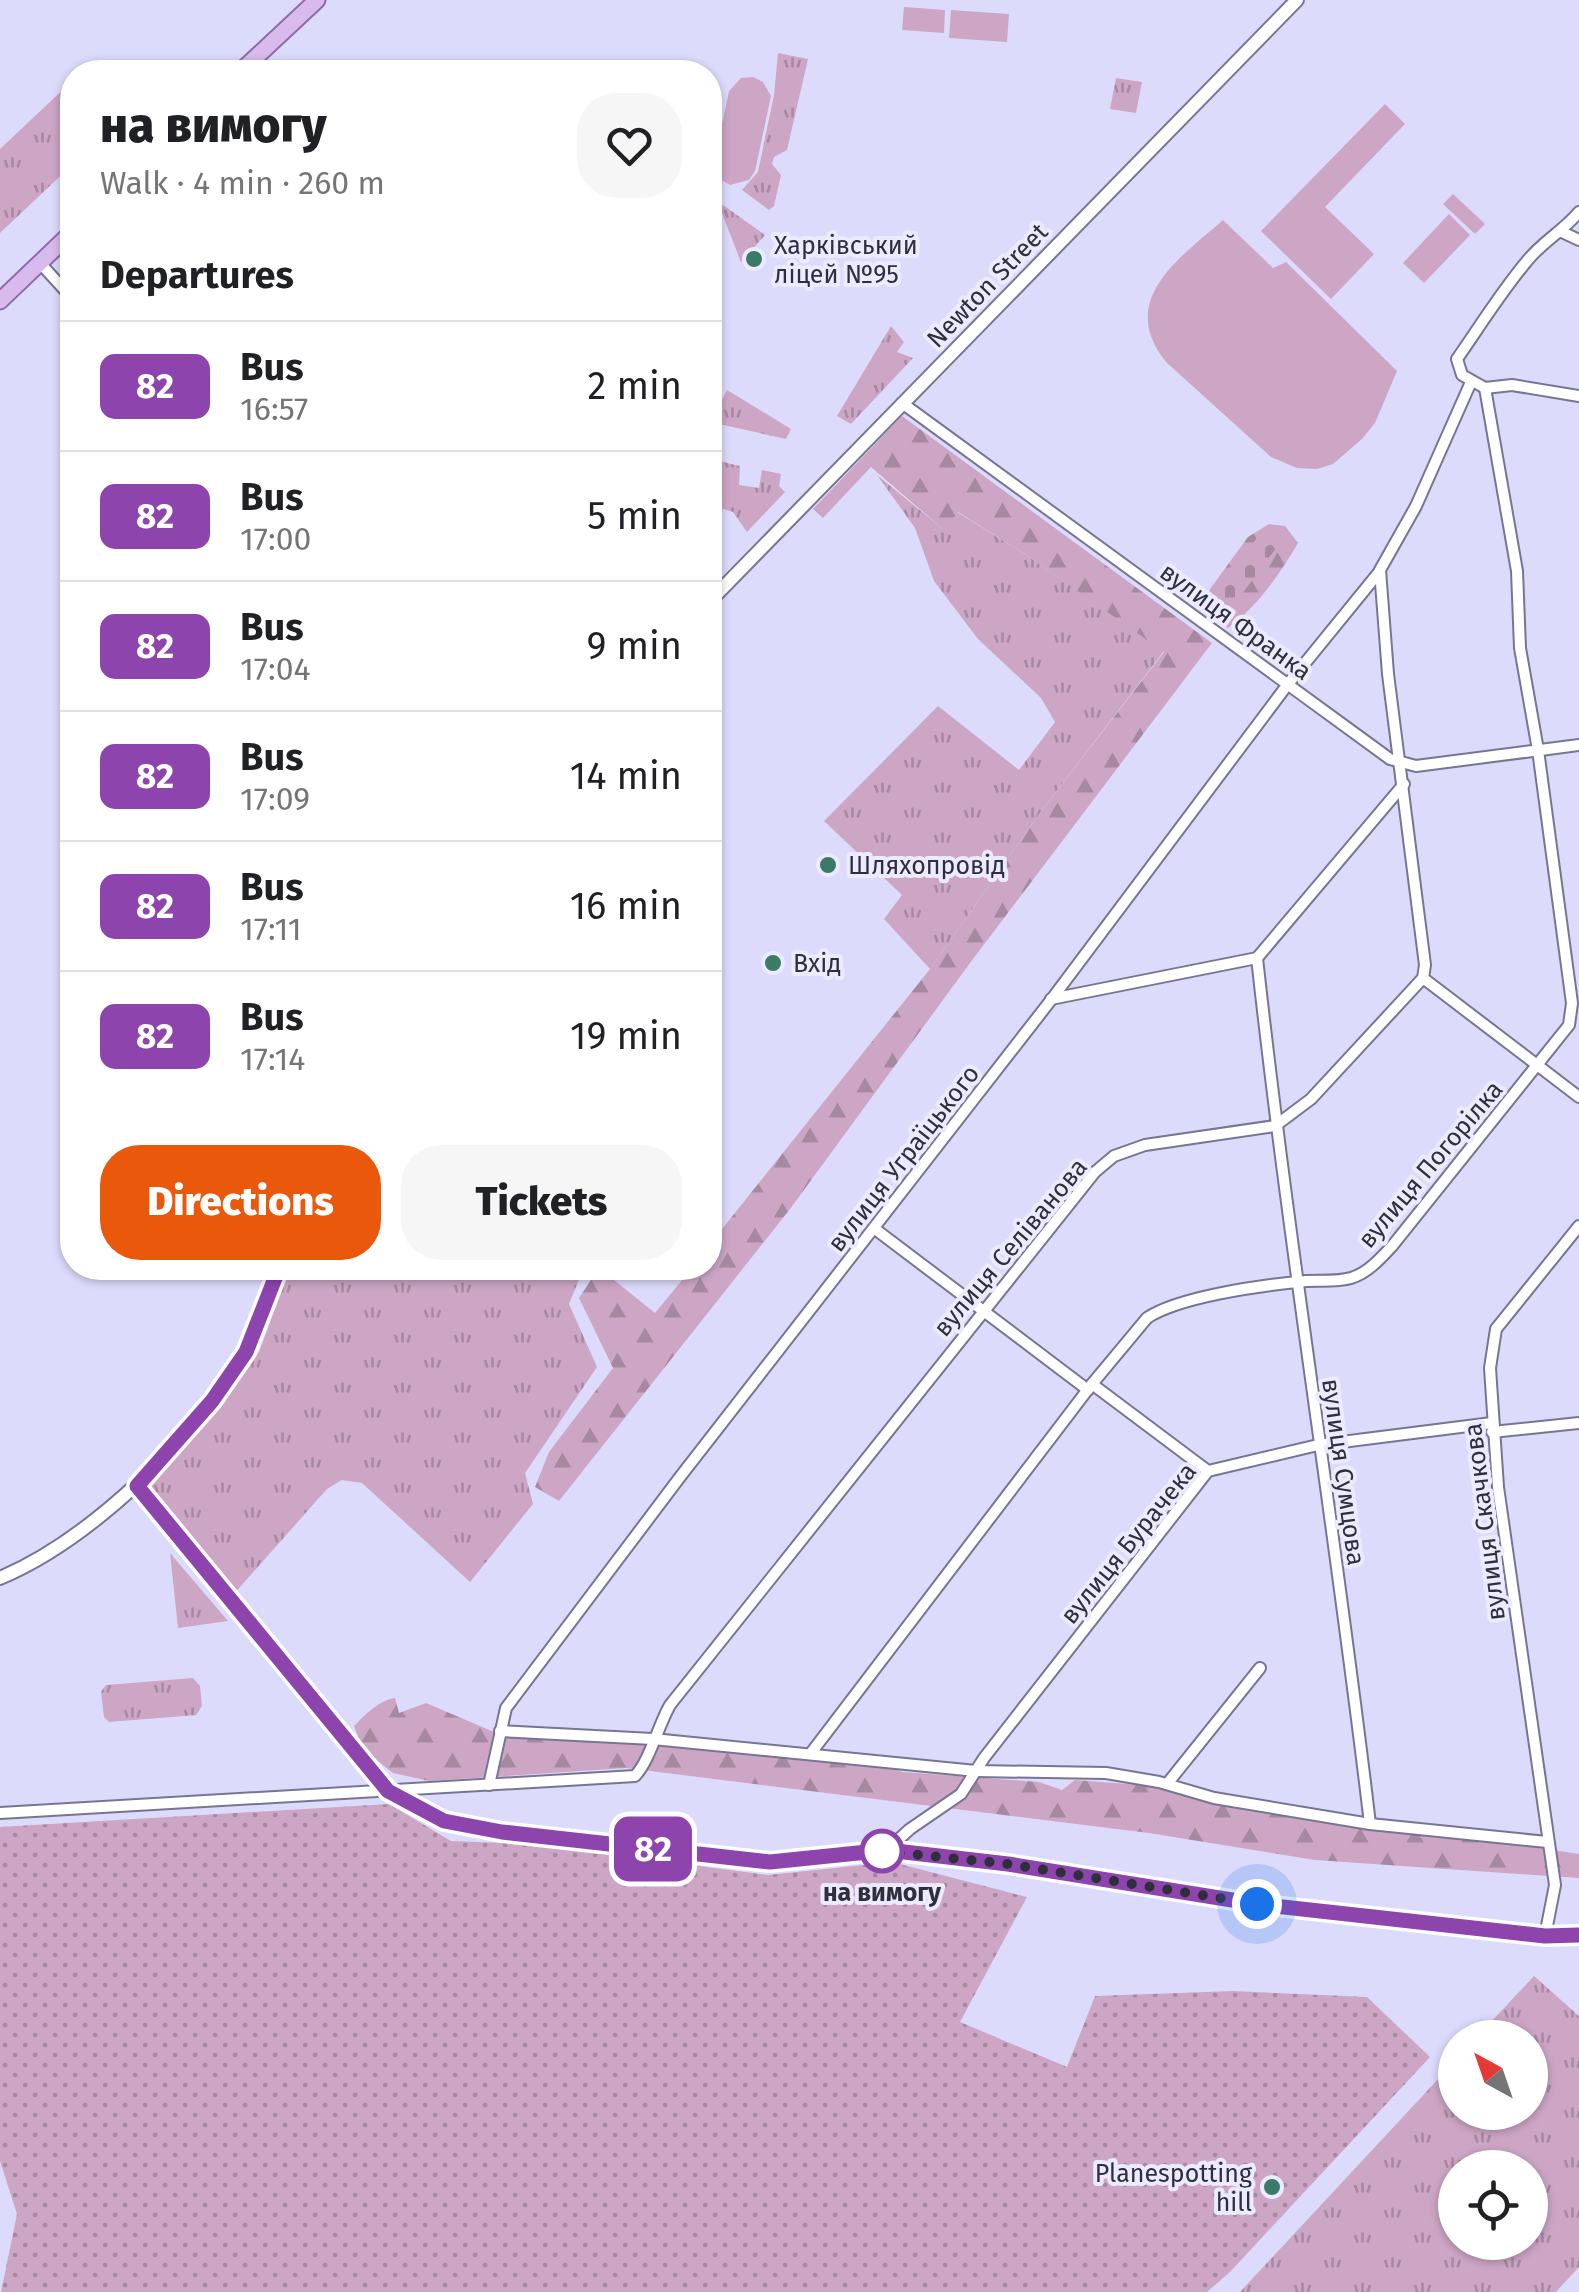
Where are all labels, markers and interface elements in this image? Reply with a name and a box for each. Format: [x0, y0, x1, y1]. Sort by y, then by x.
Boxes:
button: heart [577, 93, 682, 198]
text: на вимогу [100, 97, 327, 155]
text: Walk · 4 min · 260 m [100, 164, 385, 202]
street label: Newton Street [921, 217, 1055, 354]
place label: Харківський ліцей №95 [774, 231, 918, 290]
marker: Харківський ліцей №95 [743, 248, 765, 270]
text: Departures [100, 252, 294, 298]
text: Bus [240, 344, 304, 390]
text: 2 min [588, 363, 682, 409]
text: 82 [136, 365, 174, 407]
text: 16:57 [240, 390, 308, 428]
text: Bus [240, 474, 304, 520]
text: 5 min [587, 493, 682, 539]
text: 82 [136, 495, 174, 537]
text: 17:00 [240, 520, 311, 558]
street label: вулиця Франка [1154, 557, 1317, 687]
text: Bus [240, 604, 304, 650]
text: 9 min [586, 623, 682, 669]
text: 82 [136, 625, 174, 667]
text: 17:04 [240, 650, 311, 688]
text: Bus [240, 734, 304, 780]
text: 14 min [570, 753, 682, 799]
text: 82 [136, 755, 174, 797]
text: 17:09 [240, 780, 310, 818]
place label: Шляхопровід [848, 851, 1005, 881]
marker: Шляхопровід [817, 854, 839, 876]
text: Bus [240, 864, 304, 910]
text: 16 min [570, 883, 682, 929]
text: 82 [136, 885, 174, 927]
text: 17:11 [240, 910, 302, 948]
place label: Вхід [793, 949, 841, 979]
marker: Вхід [762, 952, 784, 974]
text: Bus [240, 994, 304, 1040]
text: 19 min [570, 1013, 682, 1059]
text: 82 [136, 1015, 174, 1057]
text: 17:14 [240, 1040, 305, 1078]
street label: вулиця Уграїцького [822, 1059, 986, 1258]
street label: вулиця Погорілка [1352, 1075, 1509, 1254]
button: Directions [100, 1145, 381, 1260]
button: Tickets [401, 1145, 682, 1260]
street label: вулиця Селіванова [928, 1153, 1094, 1343]
street label: вулиця Сумцова [1315, 1377, 1371, 1567]
street label: вулиця Скачкова [1458, 1421, 1512, 1622]
street label: вулиця Бурачека [1055, 1457, 1203, 1630]
line badge: 82 [608, 1816, 698, 1882]
text: 82 [634, 1828, 672, 1870]
marker: на вимогу [861, 1830, 903, 1872]
place label: на вимогу [823, 1878, 942, 1908]
your location [1232, 1879, 1282, 1929]
north arrow [1438, 2020, 1548, 2130]
map controls [1438, 2020, 1548, 2260]
button: locate [1438, 2150, 1548, 2260]
place label: Planespotting hill [1095, 2159, 1252, 2218]
marker: Planespotting hill [1261, 2176, 1283, 2198]

